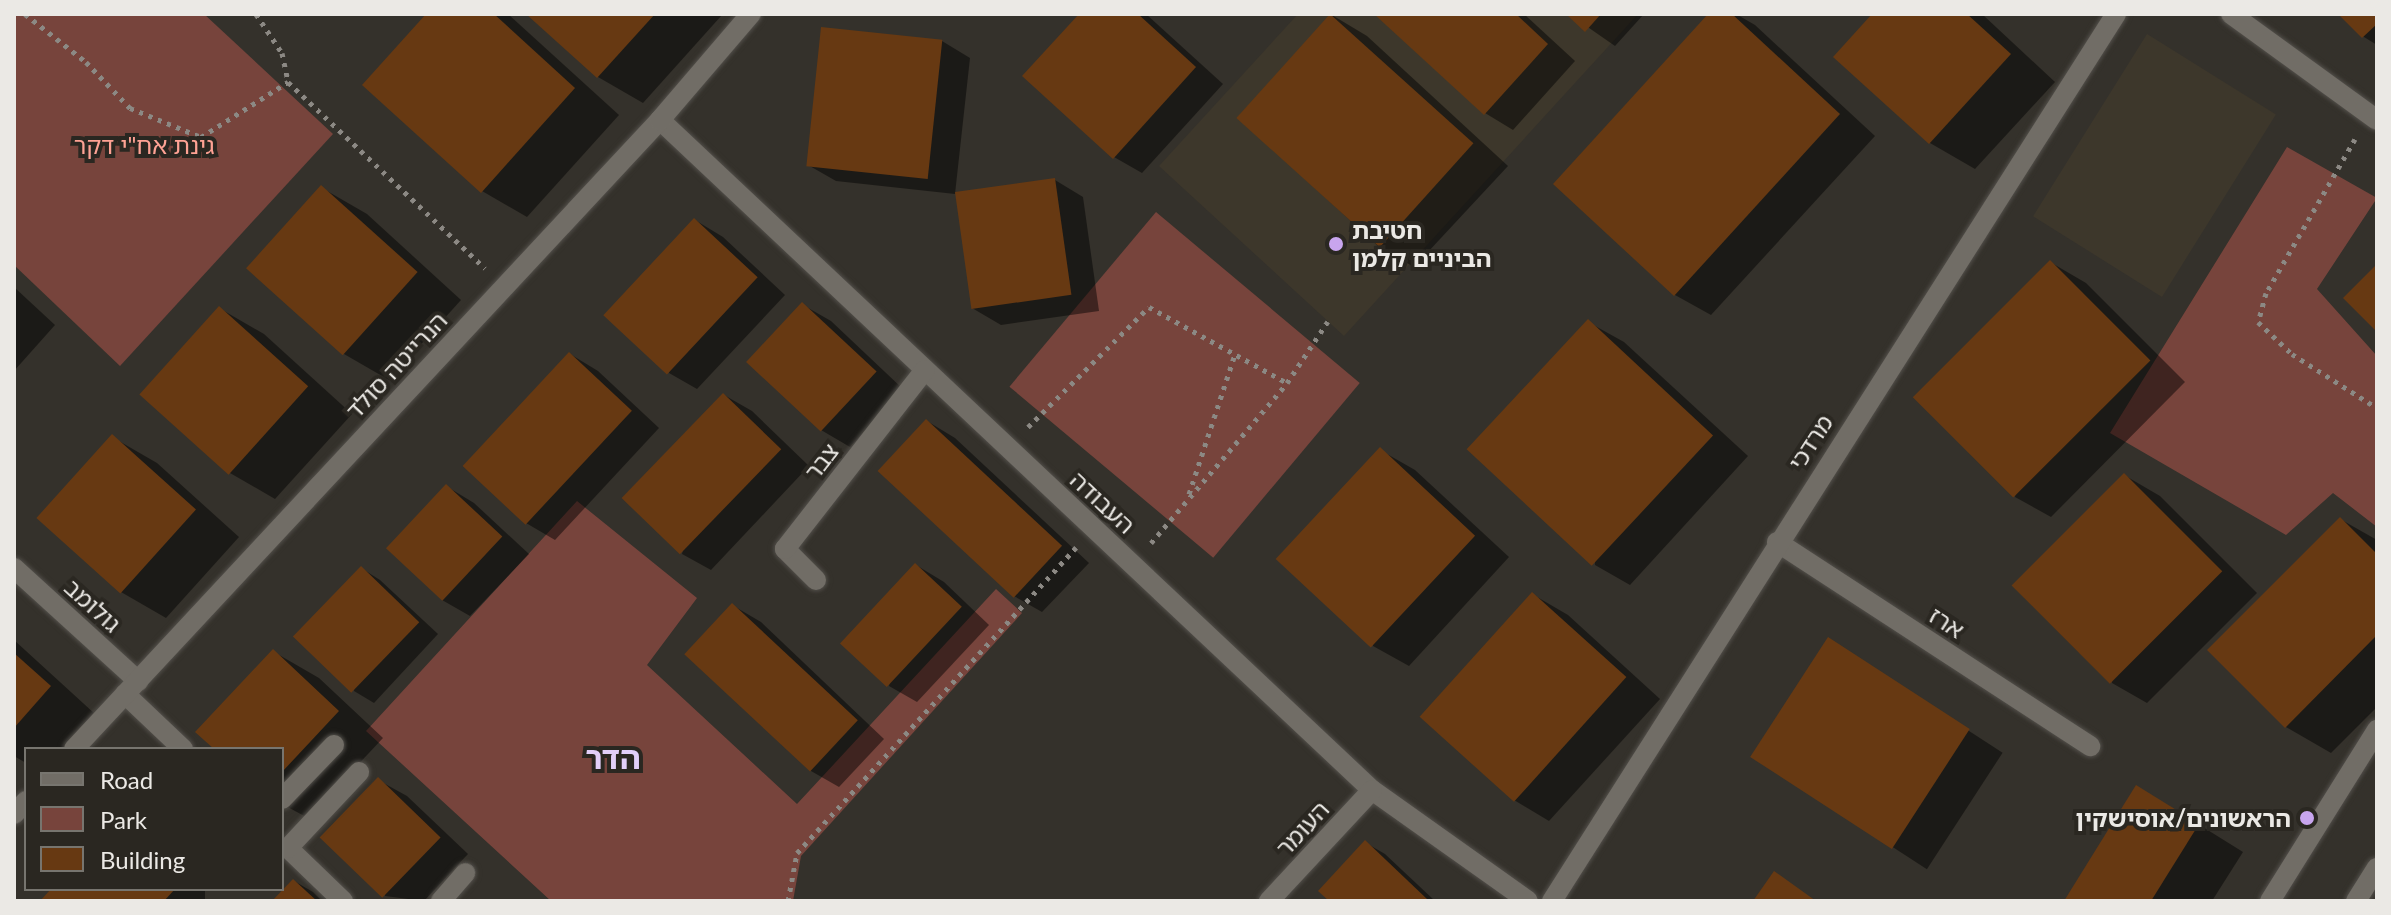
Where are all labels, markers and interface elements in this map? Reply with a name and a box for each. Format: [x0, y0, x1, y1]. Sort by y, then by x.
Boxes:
park label: גינת אח"י דקר [74, 131, 214, 159]
place label: חטיבת הביניים קלמן [1352, 216, 1492, 272]
marker: חטיבת הביניים קלמן [1327, 235, 1345, 253]
street label: הנרייטה סולד [339, 306, 453, 424]
street label: מרדכי [1782, 409, 1838, 475]
street label: צבר [798, 437, 844, 485]
street label: העבודה [1065, 465, 1141, 539]
street label: גולומב [59, 572, 127, 638]
street label: ארז [1924, 600, 1970, 644]
district label: הדר [585, 738, 641, 776]
legend [24, 747, 284, 891]
text: Road [100, 765, 153, 794]
street label: העומר [1269, 794, 1335, 862]
place label: הראשונים/אוסישקין [2076, 804, 2291, 832]
text: Park [100, 805, 147, 834]
marker: הראשונים/אוסישקין [2298, 809, 2316, 827]
text: Building [100, 845, 185, 874]

